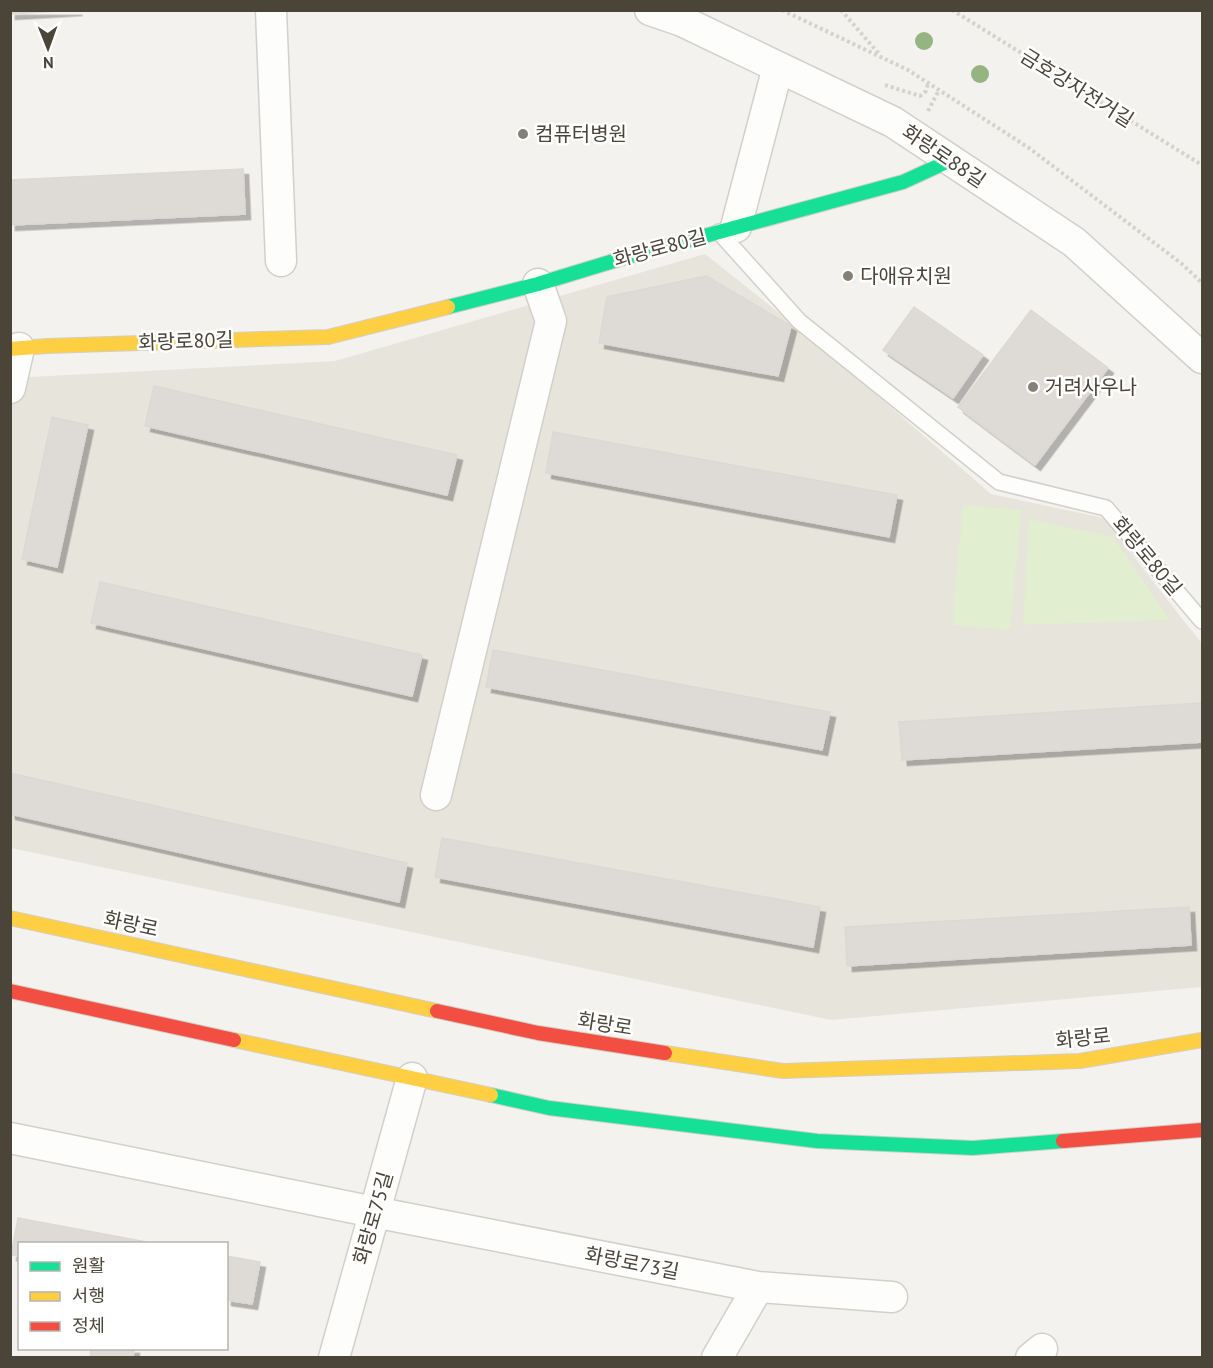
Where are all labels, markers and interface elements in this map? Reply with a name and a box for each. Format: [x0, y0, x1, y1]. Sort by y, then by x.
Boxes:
north arrow [18, 18, 78, 78]
street label: 금호강자전거길 [1015, 43, 1139, 133]
text: N [43, 53, 54, 73]
street label: 화랑로88길 [897, 119, 991, 193]
place label: 컴퓨터병원 [535, 121, 627, 147]
marker: 컴퓨터병원 [516, 127, 530, 141]
street label: 화랑로80길 [611, 223, 709, 273]
place label: 다애유치원 [860, 263, 952, 289]
marker: 다애유치원 [841, 269, 855, 283]
street label: 화랑로80길 [138, 326, 234, 356]
place label: 거려사우나 [1045, 374, 1137, 400]
marker: 거려사우나 [1026, 380, 1040, 394]
street label: 화랑로80길 [1106, 511, 1188, 601]
street label: 화랑로 [101, 906, 161, 942]
street label: 화랑로 [576, 1007, 634, 1041]
street label: 화랑로 [1054, 1022, 1112, 1054]
street label: 화랑로75길 [347, 1169, 399, 1267]
street label: 화랑로73길 [583, 1241, 681, 1285]
legend [18, 1242, 228, 1350]
text: 원활 [72, 1254, 105, 1277]
text: 서행 [72, 1284, 105, 1307]
text: 정체 [72, 1314, 105, 1337]

